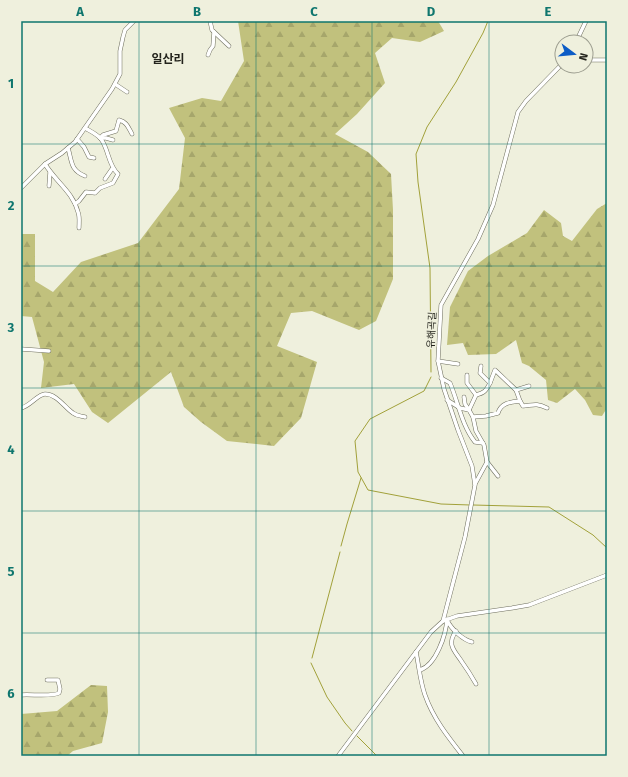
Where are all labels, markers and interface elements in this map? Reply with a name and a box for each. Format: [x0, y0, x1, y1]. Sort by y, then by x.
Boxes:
text: A [75, 4, 84, 19]
text: B [193, 4, 201, 19]
text: C [310, 4, 318, 19]
text: D [427, 4, 436, 19]
text: E [545, 4, 552, 19]
north arrow [554, 34, 594, 74]
text: N [576, 51, 590, 62]
district label: 일산리 [151, 52, 185, 66]
text: 1 [8, 76, 14, 91]
text: 2 [8, 198, 15, 213]
street label: 유해곡길 [425, 311, 439, 349]
text: 3 [7, 320, 15, 335]
text: 4 [7, 442, 15, 457]
text: 5 [8, 564, 15, 579]
text: 6 [7, 686, 15, 701]

